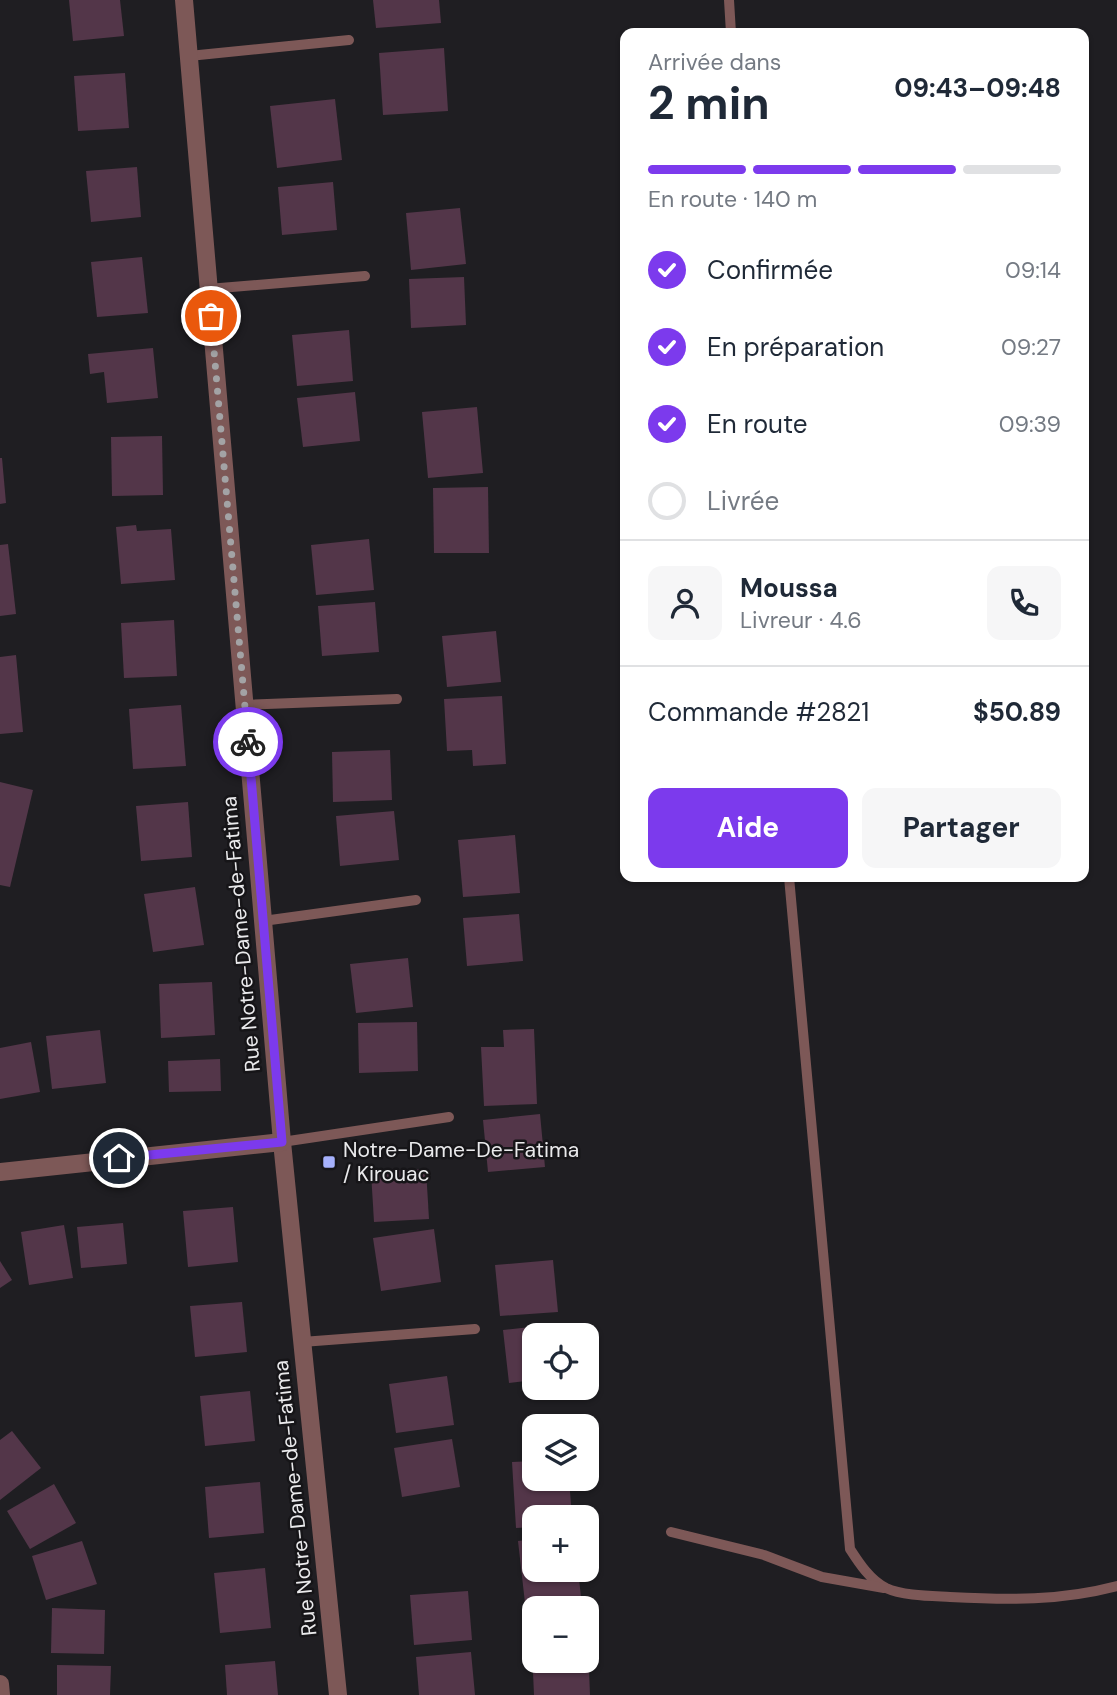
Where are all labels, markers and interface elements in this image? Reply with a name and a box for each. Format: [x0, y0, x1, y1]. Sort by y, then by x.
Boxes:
text: Arrivée dans [648, 47, 781, 77]
text: 09:43–09:48 [894, 71, 1061, 105]
text: 2 min [648, 73, 770, 133]
text: En route · 140 m [648, 184, 817, 214]
icon: check [648, 251, 686, 289]
text: Confirmée [707, 253, 833, 287]
text: 09:14 [1005, 255, 1061, 285]
pin [181, 286, 241, 346]
icon: bag [192, 297, 230, 335]
icon: check [648, 328, 686, 366]
text: En préparation [707, 330, 884, 364]
text: 09:27 [1001, 332, 1061, 362]
icon: check [648, 405, 686, 443]
text: En route [707, 407, 808, 441]
text: 09:39 [999, 409, 1061, 439]
text: Livrée [707, 484, 779, 518]
button: person [648, 566, 722, 640]
button: phone [987, 566, 1061, 640]
text: Moussa [740, 571, 838, 605]
text: Livreur · 4.6 [740, 605, 862, 635]
text: Commande #2821 [648, 695, 869, 729]
text: $50.89 [973, 695, 1061, 729]
courier [213, 707, 283, 777]
icon: bike [229, 723, 267, 761]
button: Aide [648, 788, 848, 868]
button: Partager [862, 788, 1061, 868]
street label: Rue Notre-Dame-de-Fatima [215, 795, 267, 1073]
pin [89, 1128, 149, 1188]
place label: Notre-Dame-De-Fatima / Kirouac [343, 1136, 579, 1188]
icon: home [100, 1139, 138, 1177]
marker: Notre-Dame-De-Fatima / Kirouac [321, 1154, 337, 1170]
map controls [522, 1323, 599, 1673]
button: locate [522, 1323, 599, 1400]
street label: Rue Notre-Dame-de-Fatima [267, 1359, 323, 1637]
button: layers [522, 1414, 599, 1491]
button: + [522, 1505, 599, 1582]
button: − [522, 1596, 599, 1673]

